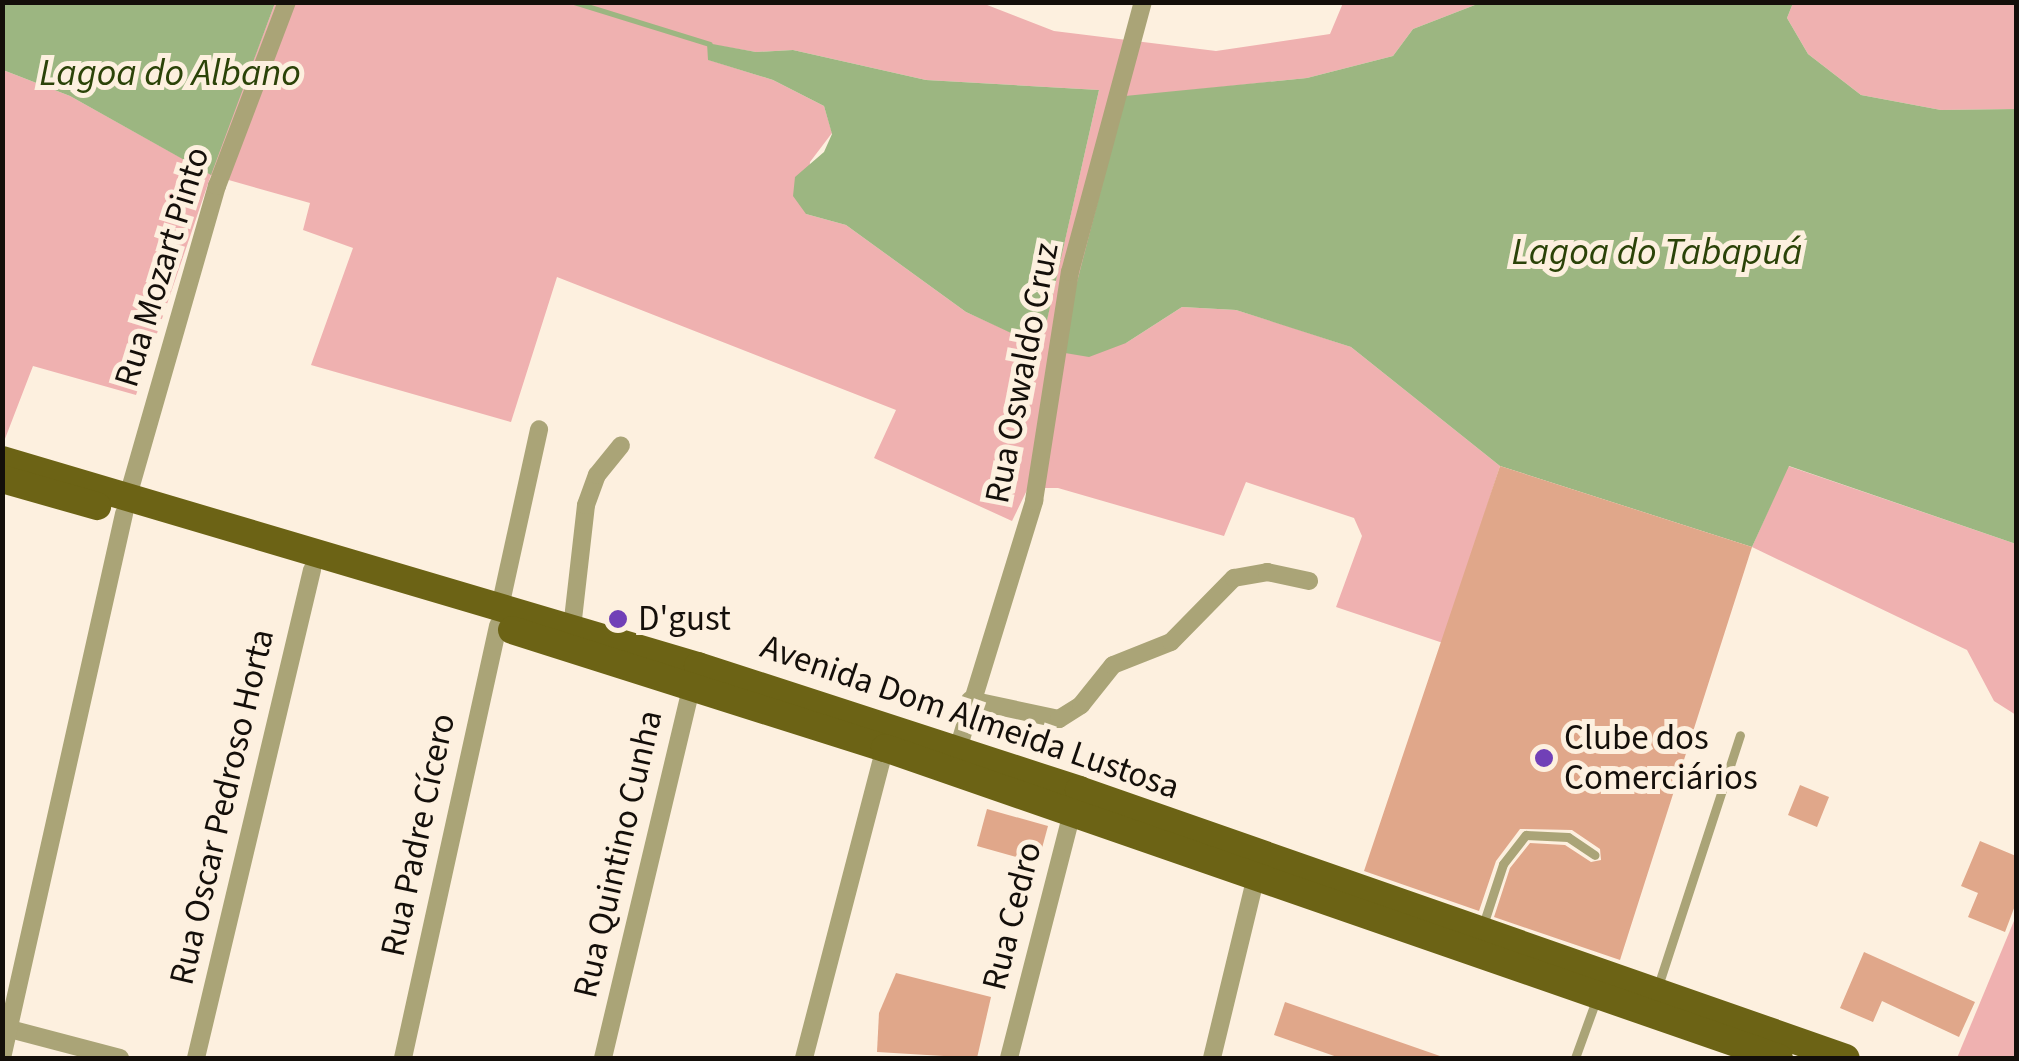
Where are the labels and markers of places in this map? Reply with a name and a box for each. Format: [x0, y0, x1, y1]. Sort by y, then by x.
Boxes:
place label: D'gust [638, 598, 731, 640]
marker: D'gust [607, 608, 629, 630]
place label: Clube dos Comerciários [1564, 717, 1758, 799]
marker: Clube dos Comerciários [1533, 747, 1555, 769]

